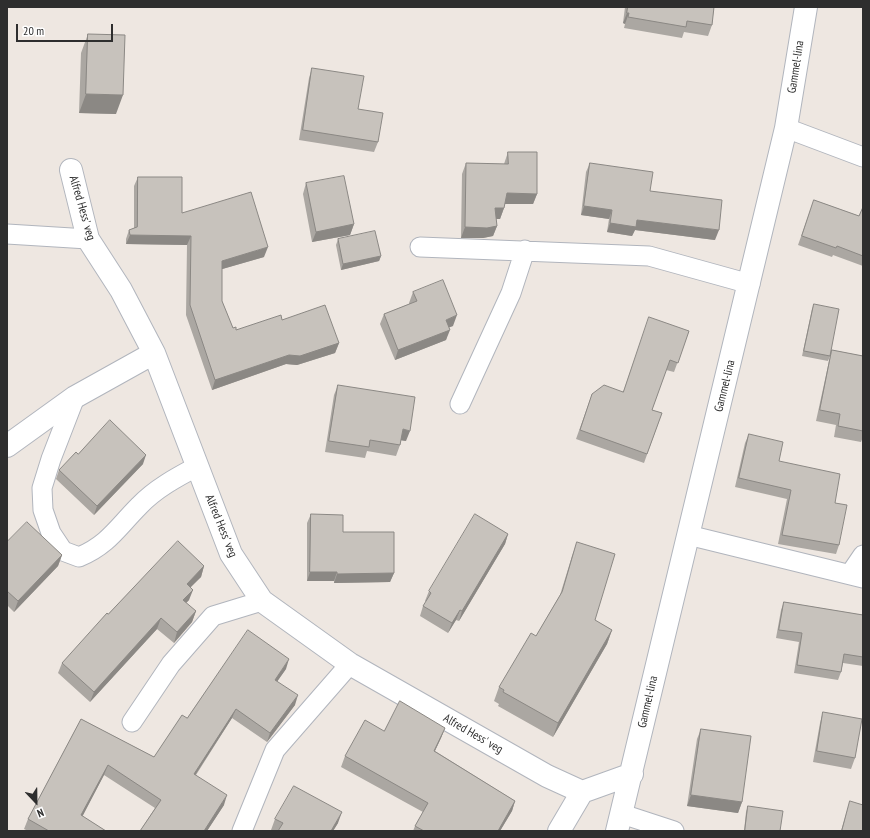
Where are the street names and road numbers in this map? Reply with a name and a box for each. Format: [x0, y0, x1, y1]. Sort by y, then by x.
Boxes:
street label: Gammel-lina [785, 40, 807, 94]
street label: Alfred Hess' veg [66, 174, 98, 242]
street label: Gammel-lina [712, 359, 738, 413]
street label: Alfred Hess' veg [202, 492, 240, 560]
street label: Gammel-lina [635, 675, 661, 729]
street label: Alfred Hess' veg [441, 711, 505, 757]

